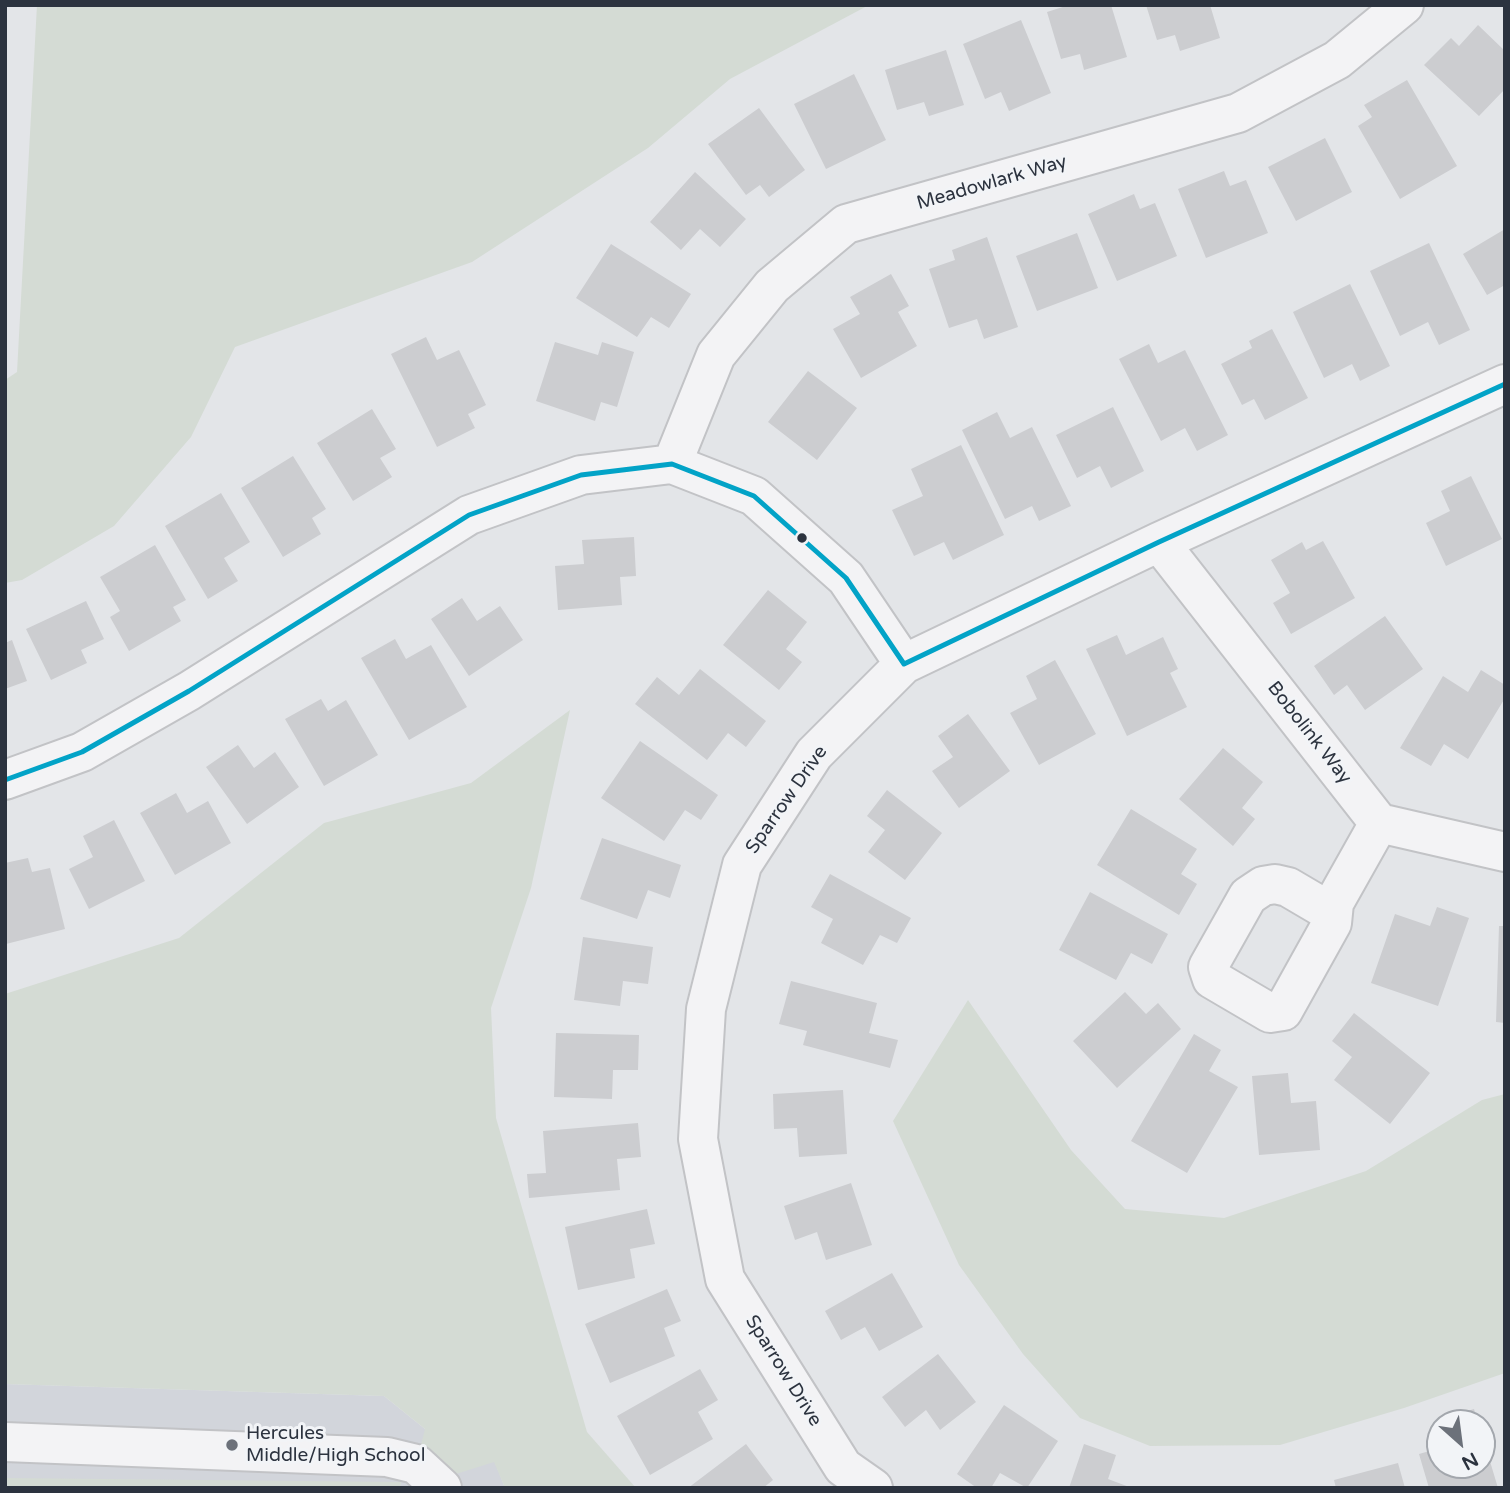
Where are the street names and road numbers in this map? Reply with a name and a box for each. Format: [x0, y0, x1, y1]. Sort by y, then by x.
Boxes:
street label: Meadowlark Way [914, 151, 1070, 215]
street label: Bobolink Way [1262, 677, 1356, 789]
street label: Sparrow Drive [741, 742, 833, 858]
street label: Sparrow Drive [740, 1311, 826, 1431]

